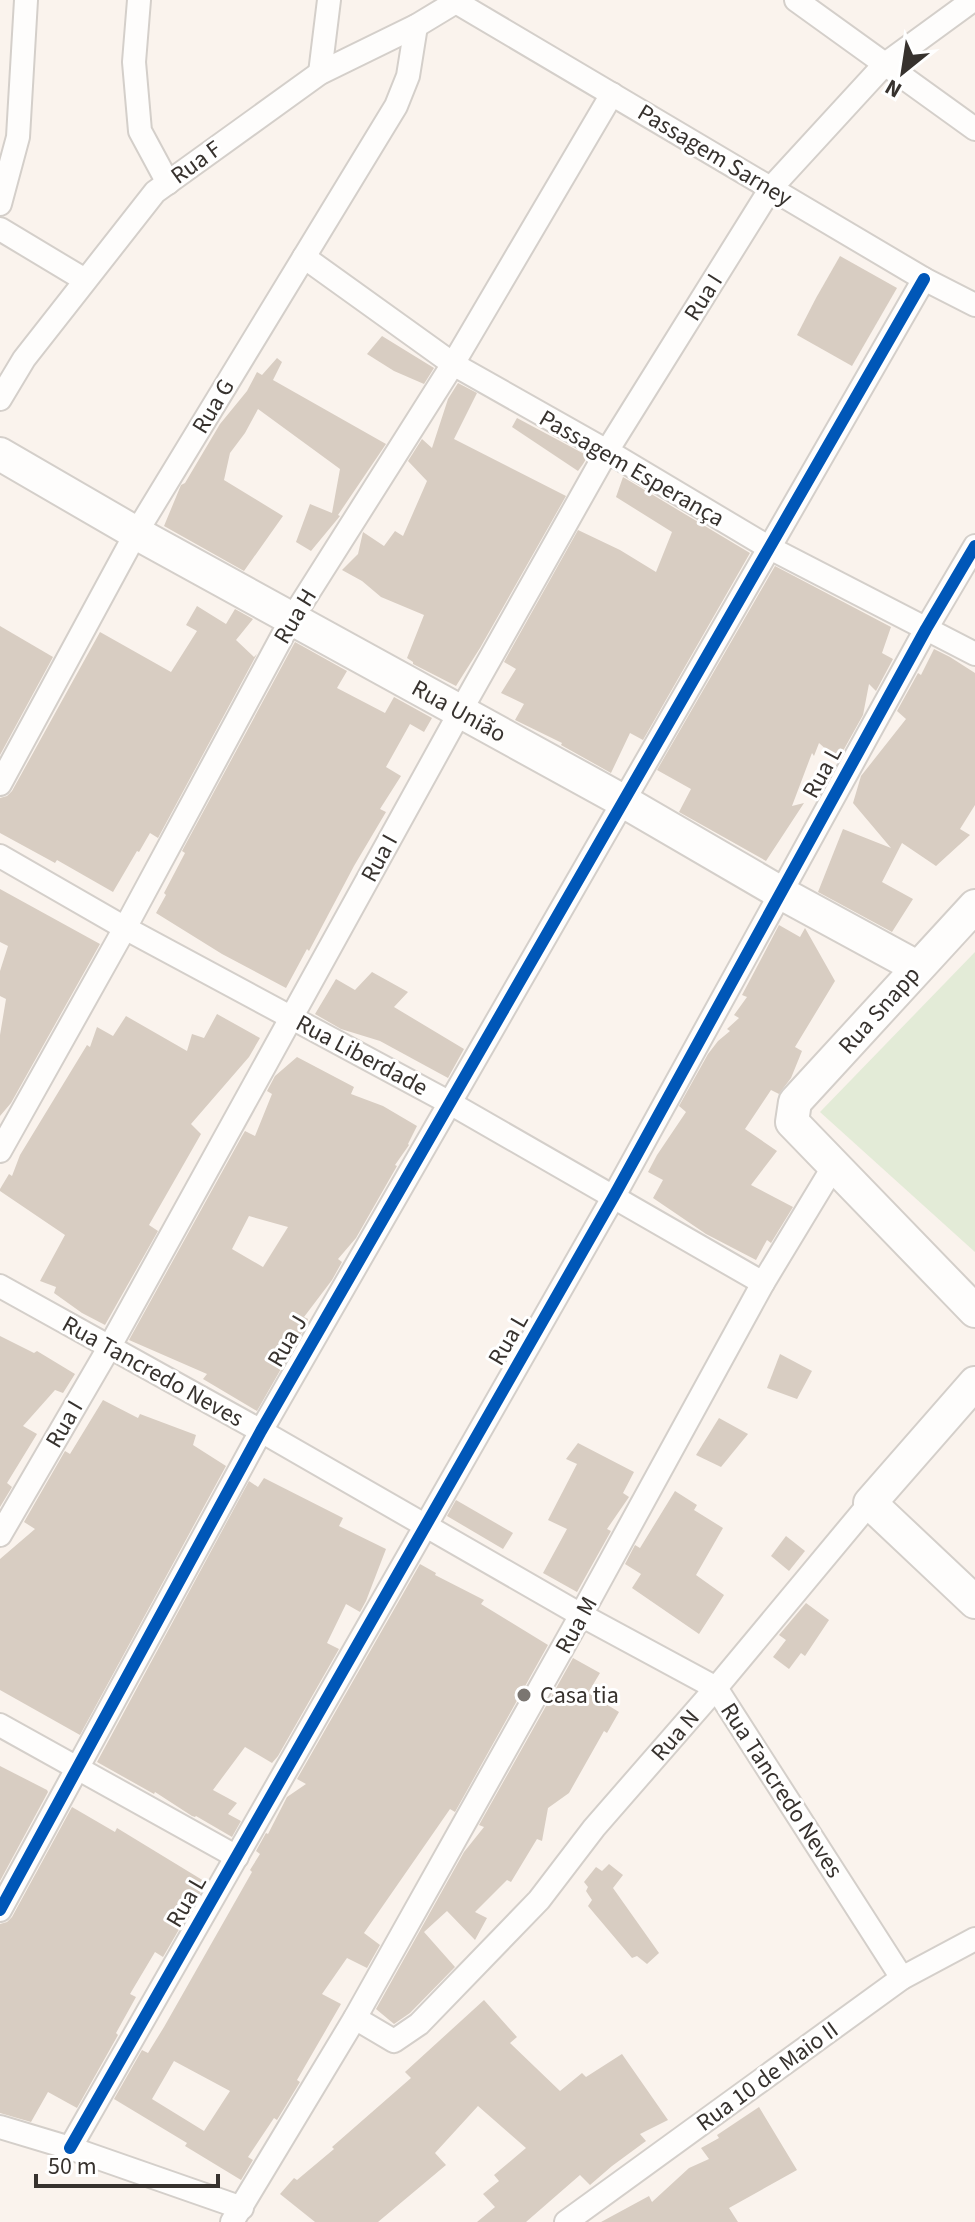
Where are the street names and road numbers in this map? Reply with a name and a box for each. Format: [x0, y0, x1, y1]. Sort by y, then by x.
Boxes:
street label: Passagem Sarney [631, 95, 799, 215]
street label: Rua F [164, 132, 229, 193]
street label: Rua I [675, 267, 731, 328]
street label: Rua G [183, 372, 243, 440]
street label: Passagem Esperança [533, 401, 731, 536]
street label: Rua H [265, 582, 326, 651]
street label: Rua União [405, 671, 512, 751]
street label: Rua L [794, 739, 851, 805]
street label: Rua I [352, 828, 407, 889]
street label: Rua Snapp [830, 958, 929, 1062]
street label: Rua Liberdade [289, 1006, 434, 1105]
street label: Rua L [479, 1306, 538, 1372]
street label: Rua Tancredo Neves [56, 1307, 250, 1436]
street label: Rua J [259, 1309, 316, 1374]
street label: Rua I [37, 1394, 92, 1455]
street label: Rua M [546, 1590, 607, 1660]
street label: Rua Tancredo Neves [712, 1696, 851, 1885]
street label: Rua N [643, 1702, 708, 1769]
street label: Rua L [157, 1868, 216, 1934]
street label: Rua 10 de Maio II [689, 2013, 846, 2140]

